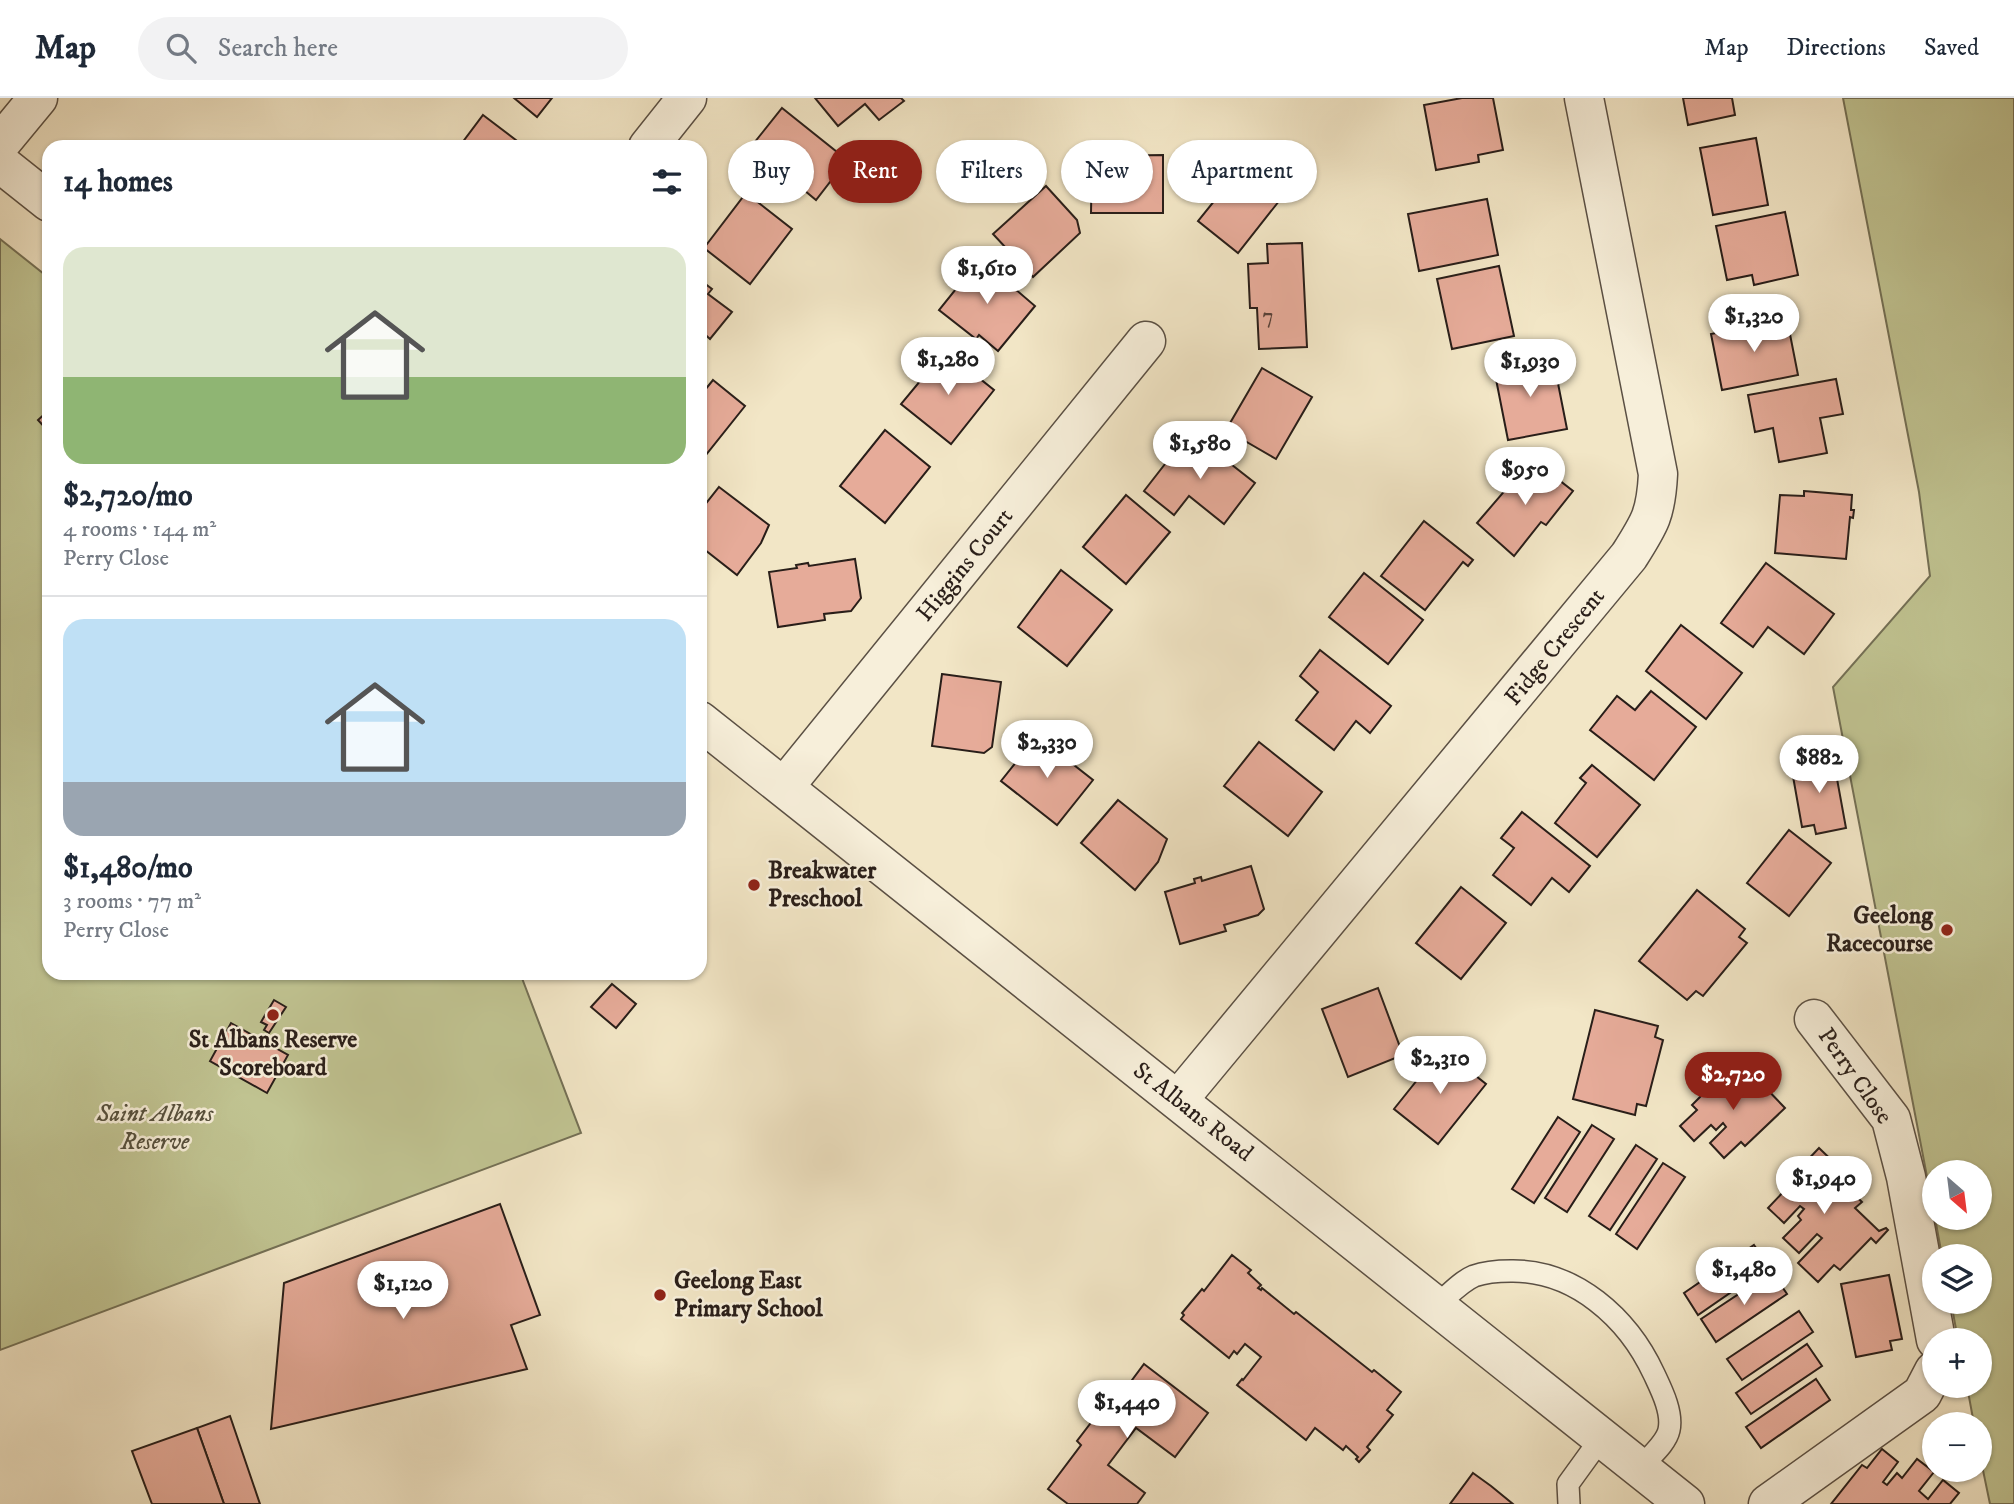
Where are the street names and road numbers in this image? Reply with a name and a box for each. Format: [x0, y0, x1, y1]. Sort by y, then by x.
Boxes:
street label: Higgins Court [910, 502, 1020, 628]
street label: Fidge Crescent [1498, 582, 1612, 712]
street label: Perry Close [1811, 1022, 1899, 1130]
street label: St Albans Road [1127, 1056, 1259, 1168]

